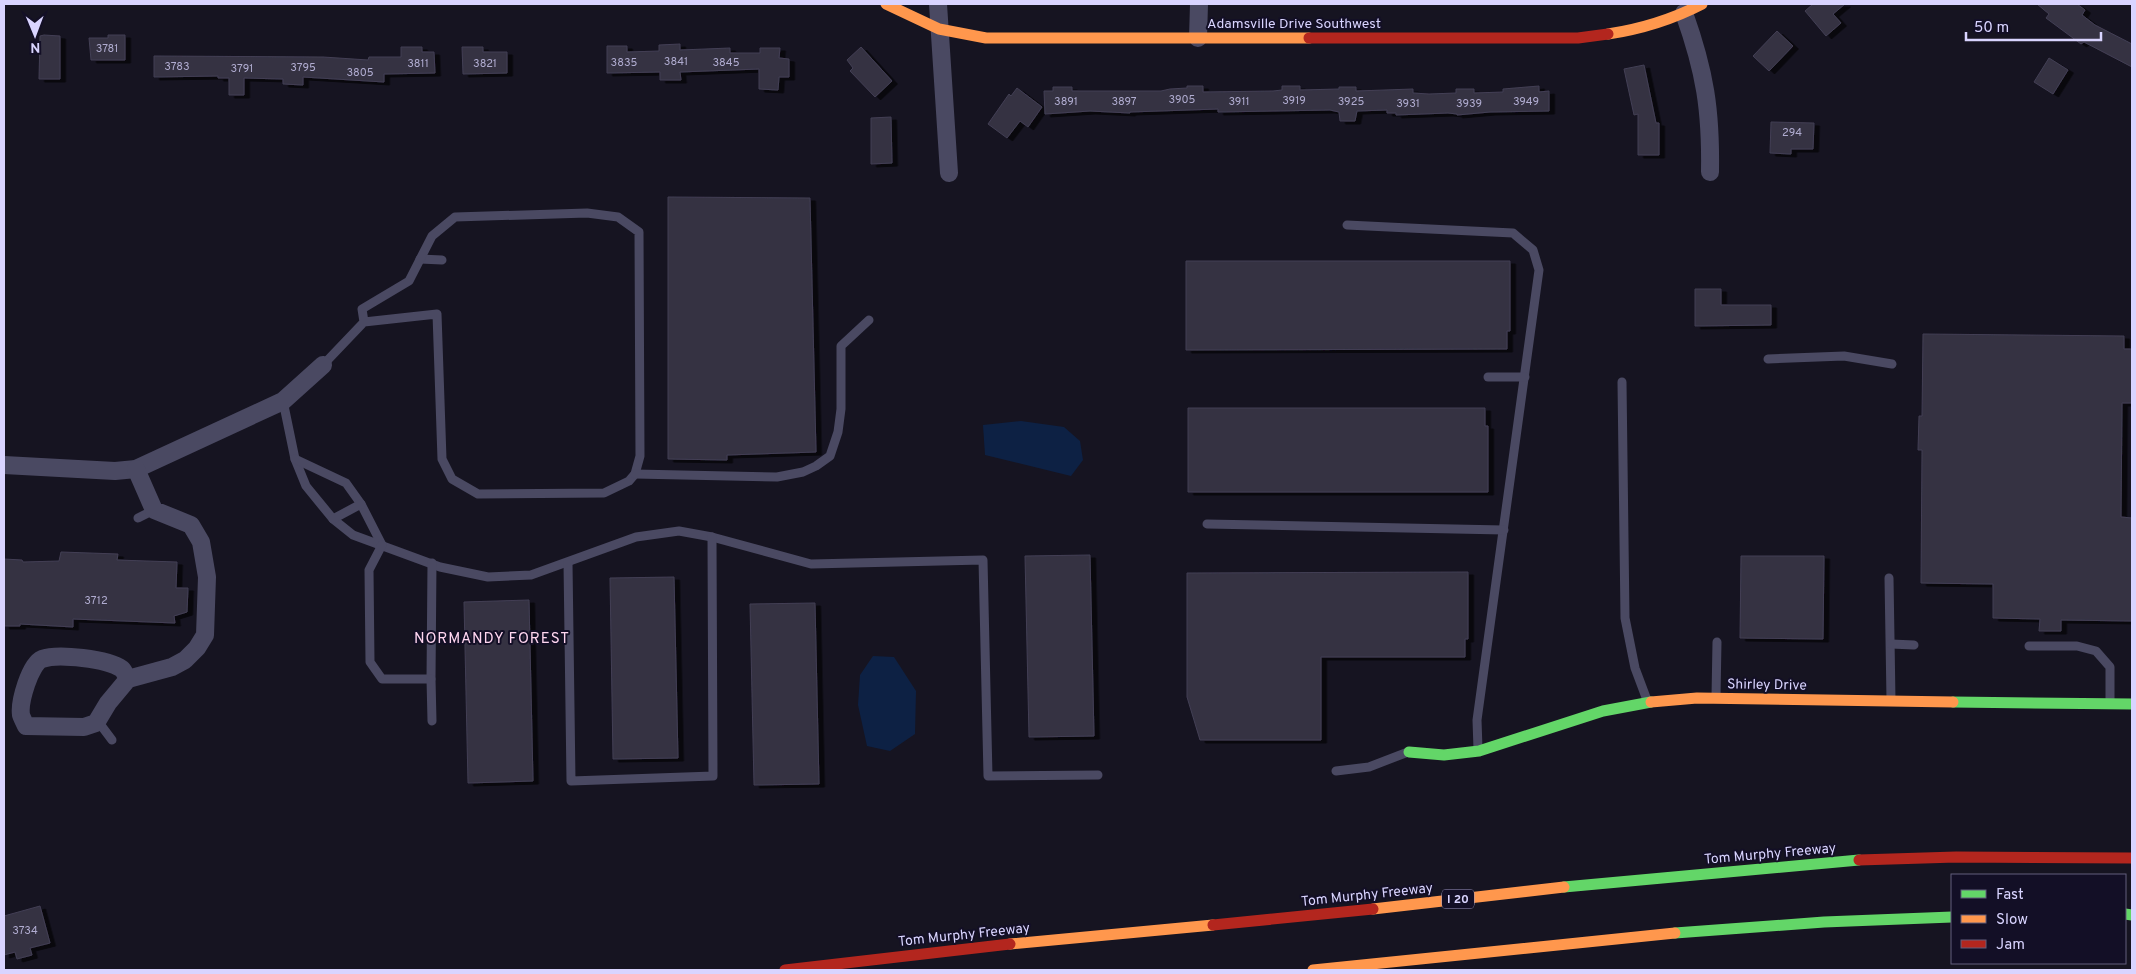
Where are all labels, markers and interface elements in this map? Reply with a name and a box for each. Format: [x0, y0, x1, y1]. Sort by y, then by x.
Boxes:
north arrow [10, 10, 60, 60]
scale bar [1966, 10, 2101, 42]
street label: Adamsville Drive Southwest [1207, 16, 1381, 33]
text: 50 m [1974, 19, 2009, 38]
text: N [30, 38, 40, 55]
house number: 3781 [96, 42, 118, 56]
house number: 3841 [664, 55, 688, 69]
house number: 3835 [611, 56, 638, 70]
house number: 3845 [712, 56, 740, 70]
house number: 3811 [407, 57, 429, 71]
house number: 3821 [473, 57, 497, 71]
house number: 3783 [164, 60, 190, 74]
house number: 3795 [290, 61, 316, 75]
house number: 3791 [231, 62, 253, 76]
house number: 3805 [346, 66, 374, 80]
house number: 3905 [1169, 93, 1196, 107]
house number: 3919 [1282, 94, 1306, 108]
house number: 3891 [1054, 95, 1078, 109]
house number: 3897 [1111, 95, 1137, 109]
house number: 3911 [1228, 95, 1250, 109]
house number: 3925 [1338, 95, 1364, 109]
house number: 3949 [1513, 95, 1539, 109]
house number: 3931 [1396, 97, 1420, 111]
house number: 3939 [1456, 97, 1482, 111]
house number: 294 [1782, 126, 1802, 140]
house number: 3712 [84, 594, 108, 608]
district label: NORMANDY FOREST [414, 630, 570, 649]
street label: Shirley Drive [1727, 676, 1807, 695]
street label: Tom Murphy Freeway [1703, 840, 1837, 869]
legend [1951, 874, 2126, 964]
street label: Tom Murphy Freeway [1300, 880, 1434, 911]
text: Fast [1996, 886, 2024, 905]
road number: I 20 [1442, 890, 1474, 909]
text: Slow [1996, 911, 2028, 930]
street label: Tom Murphy Freeway [897, 920, 1031, 951]
house number: 3734 [12, 924, 38, 938]
text: Jam [1996, 936, 2025, 955]

